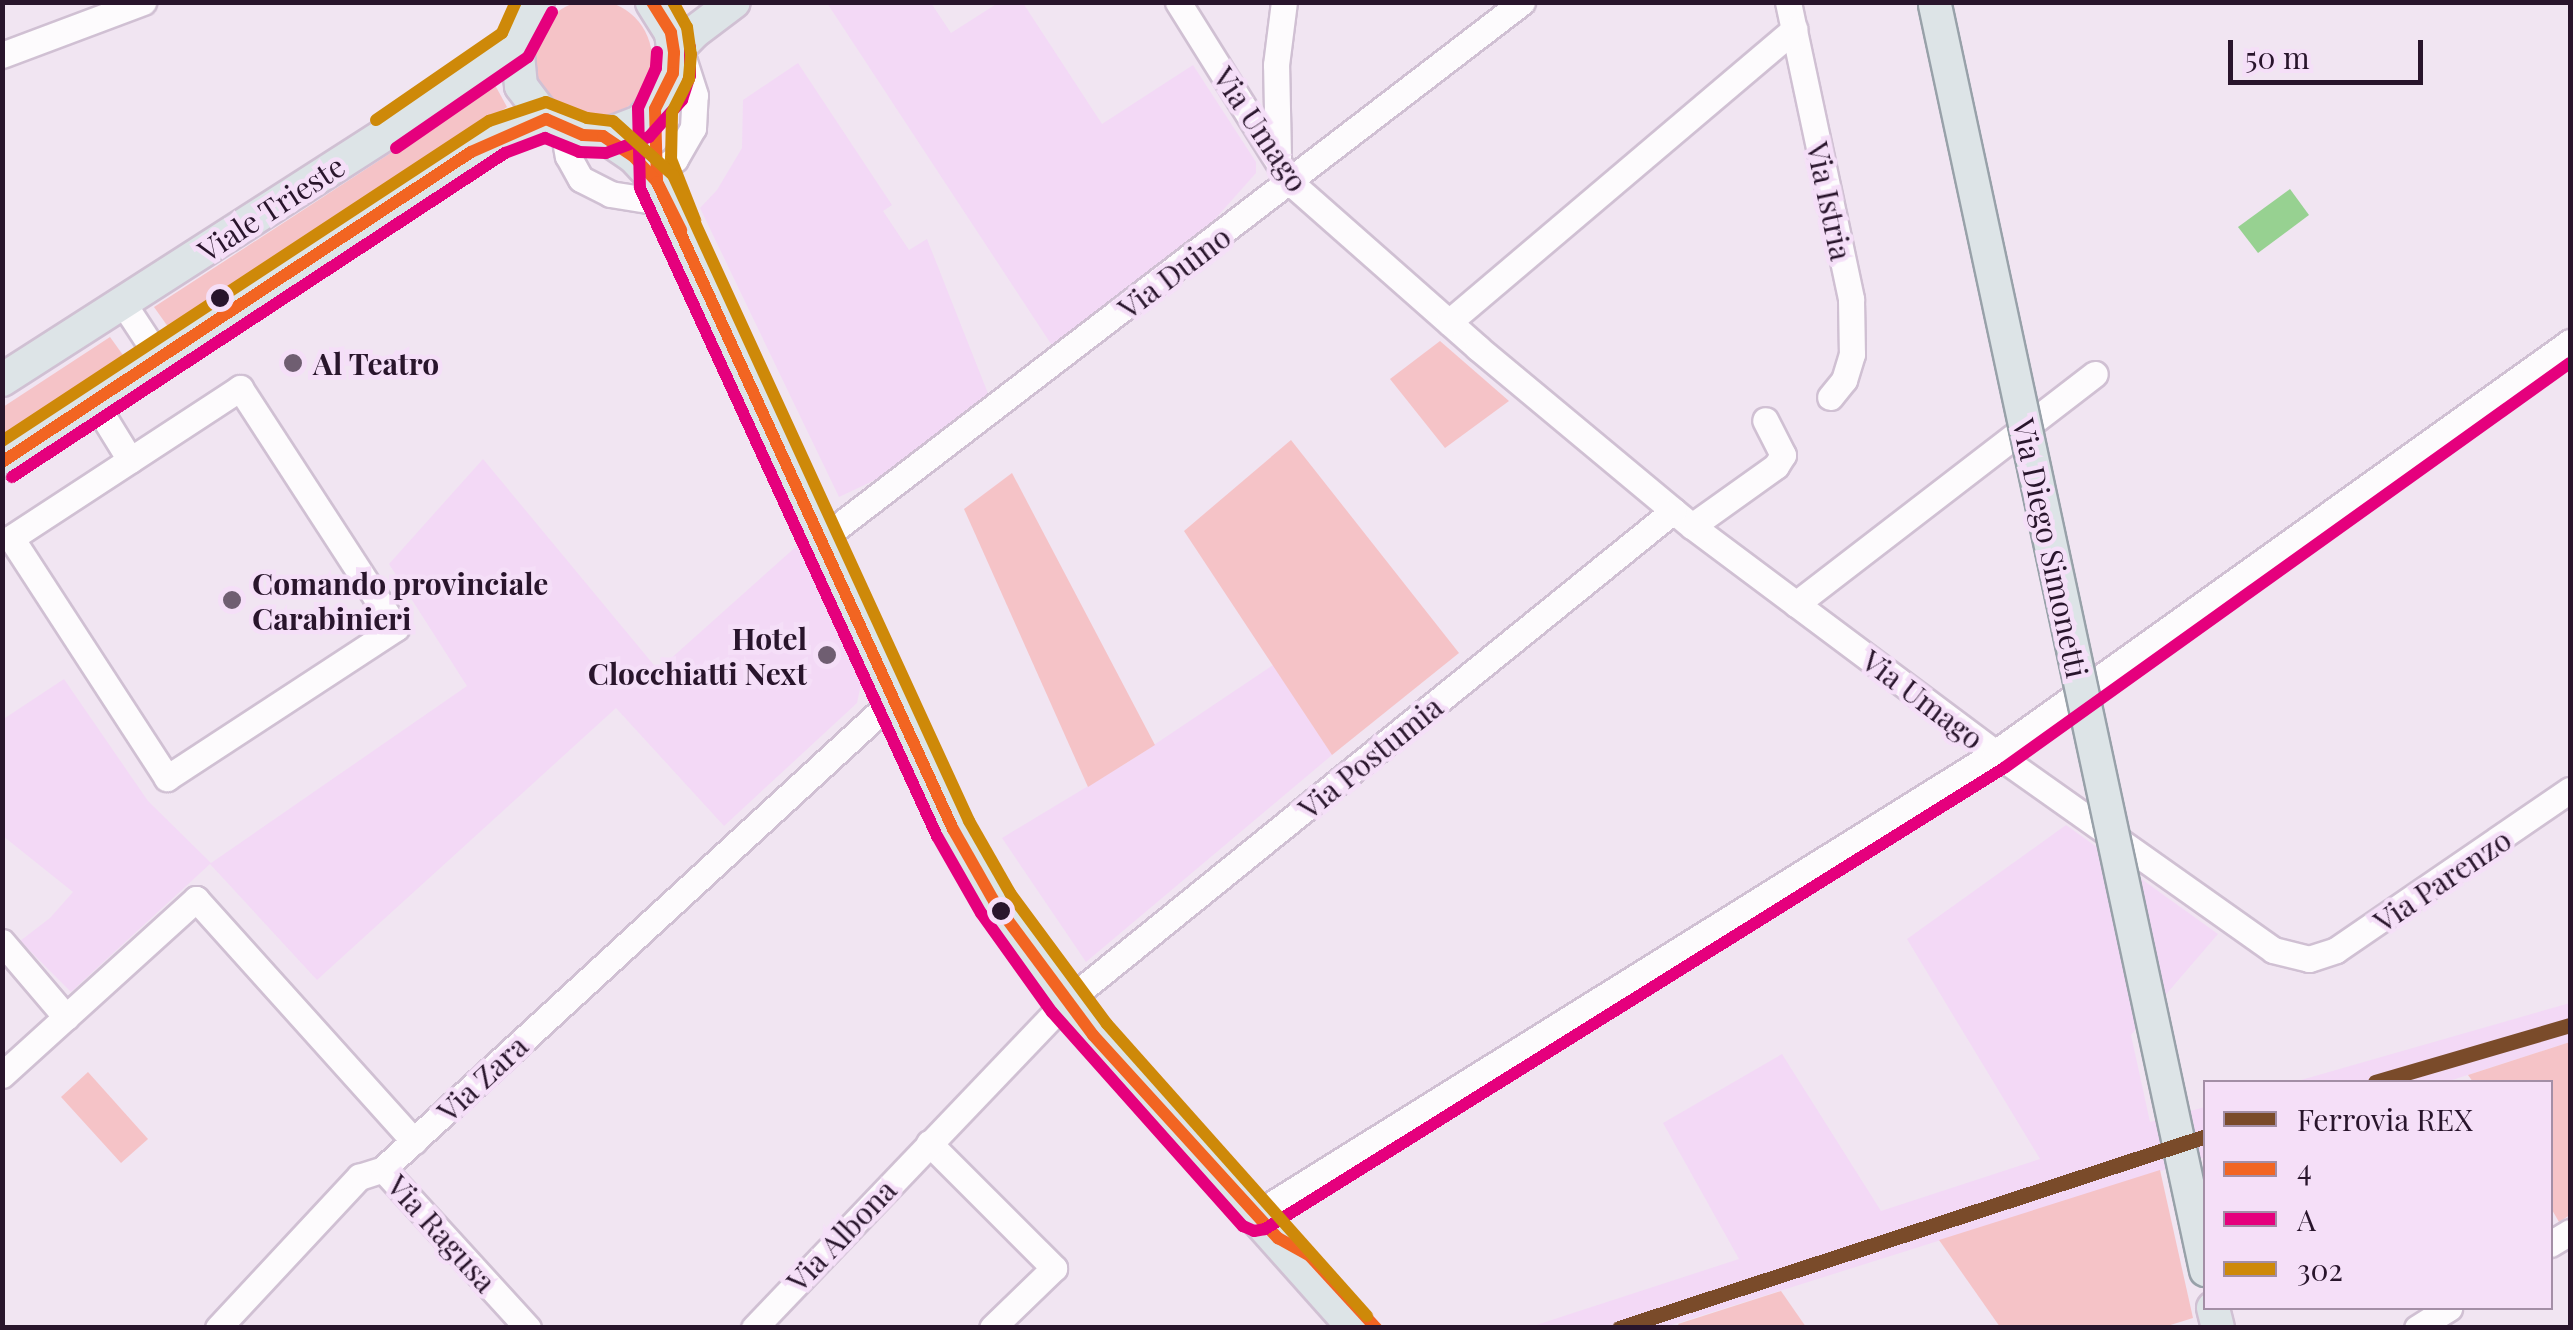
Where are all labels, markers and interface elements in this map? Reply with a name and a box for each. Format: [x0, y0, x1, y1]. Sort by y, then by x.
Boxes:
scale bar [2233, 20, 2428, 82]
text: 50 m [2245, 37, 2310, 77]
street label: Via Umago [1206, 60, 1316, 198]
street label: Via Istria [1800, 138, 1860, 264]
street label: Viale Trieste [191, 147, 351, 269]
street label: Via Duino [1111, 218, 1237, 326]
unlabelled marker [210, 288, 230, 308]
place label: Al Teatro [313, 345, 440, 381]
marker: Al Teatro [282, 352, 304, 374]
street label: Via Diego Simonetti [2006, 415, 2096, 681]
place label: Comando provinciale Carabinieri [252, 565, 548, 636]
marker: Comando provinciale Carabinieri [221, 589, 243, 611]
place label: Hotel Clocchiatti Next [588, 620, 807, 690]
street label: Via Umago [1855, 642, 1991, 756]
marker: Hotel Clocchiatti Next [816, 644, 838, 666]
street label: Via Postumia [1291, 688, 1449, 826]
street label: Via Parenzo [2366, 821, 2518, 939]
unlabelled marker [991, 901, 1011, 921]
street label: Via Zara [429, 1027, 535, 1129]
legend [2203, 1080, 2553, 1310]
text: Ferrovia REX [2297, 1099, 2473, 1139]
text: 4 [2297, 1149, 2312, 1189]
street label: Via Ragusa [380, 1167, 504, 1299]
street label: Via Albona [778, 1171, 904, 1299]
text: A [2297, 1199, 2316, 1239]
text: 302 [2297, 1249, 2343, 1289]

